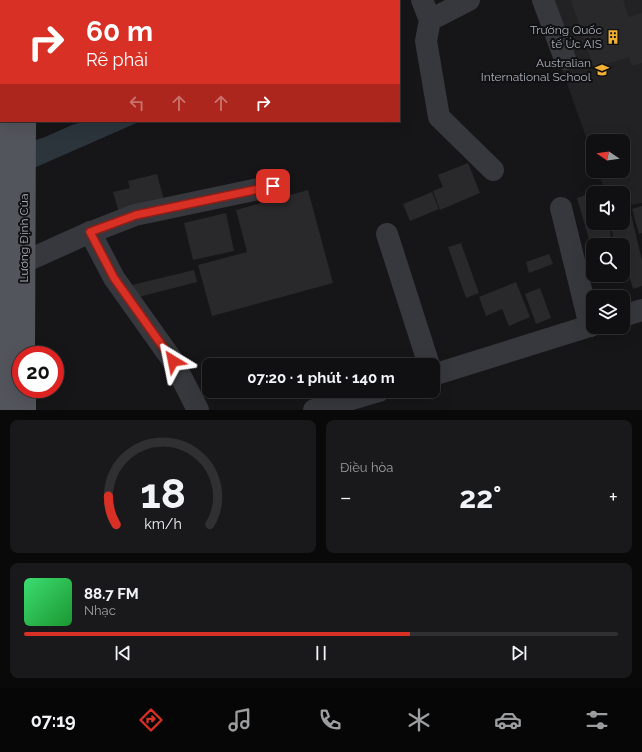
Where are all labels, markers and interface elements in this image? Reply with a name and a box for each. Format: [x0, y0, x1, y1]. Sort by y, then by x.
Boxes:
text: 60 m [86, 15, 153, 48]
icon: right [20, 16, 72, 68]
place label: Trường Quốc tế Úc AIS [530, 23, 602, 51]
building icon: Trường Quốc tế Úc AIS [605, 29, 621, 45]
text: Rẽ phải [86, 49, 148, 70]
place label: Australian International School [481, 56, 592, 84]
school or university icon: Australian International School [594, 62, 610, 78]
icon: left [126, 92, 148, 114]
icon: ahead [168, 92, 190, 114]
icon: ahead [210, 92, 232, 114]
icon: right [252, 92, 274, 114]
north arrow [586, 134, 630, 178]
map controls [586, 134, 630, 334]
pin [256, 169, 290, 203]
icon: arrive [262, 175, 284, 197]
button: sound [586, 186, 630, 230]
street label: Lương Định Của [17, 194, 31, 282]
button: search [586, 238, 630, 282]
button: layers [586, 290, 630, 334]
position arrow [152, 340, 194, 382]
speed limit sign: 20 [12, 346, 64, 398]
text: 07:20 · 1 phút · 140 m [247, 369, 395, 387]
text: Điều hòa [340, 460, 393, 475]
text: 18 [140, 468, 186, 517]
text: 22° [459, 480, 501, 515]
text: − [340, 484, 352, 510]
text: + [609, 484, 618, 510]
text: km/h [144, 515, 182, 531]
text: 88.7 FM [84, 585, 139, 603]
text: Nhạc [84, 603, 116, 618]
icon: previous [112, 642, 134, 664]
icon: pause [310, 642, 332, 664]
icon: next [508, 642, 530, 664]
icon: directions [137, 706, 165, 734]
icon: music [226, 706, 254, 734]
icon: phone [316, 706, 344, 734]
icon: climate [405, 706, 433, 734]
icon: car [494, 706, 522, 734]
icon: filters [583, 706, 611, 734]
text: 07:19 [31, 710, 76, 731]

